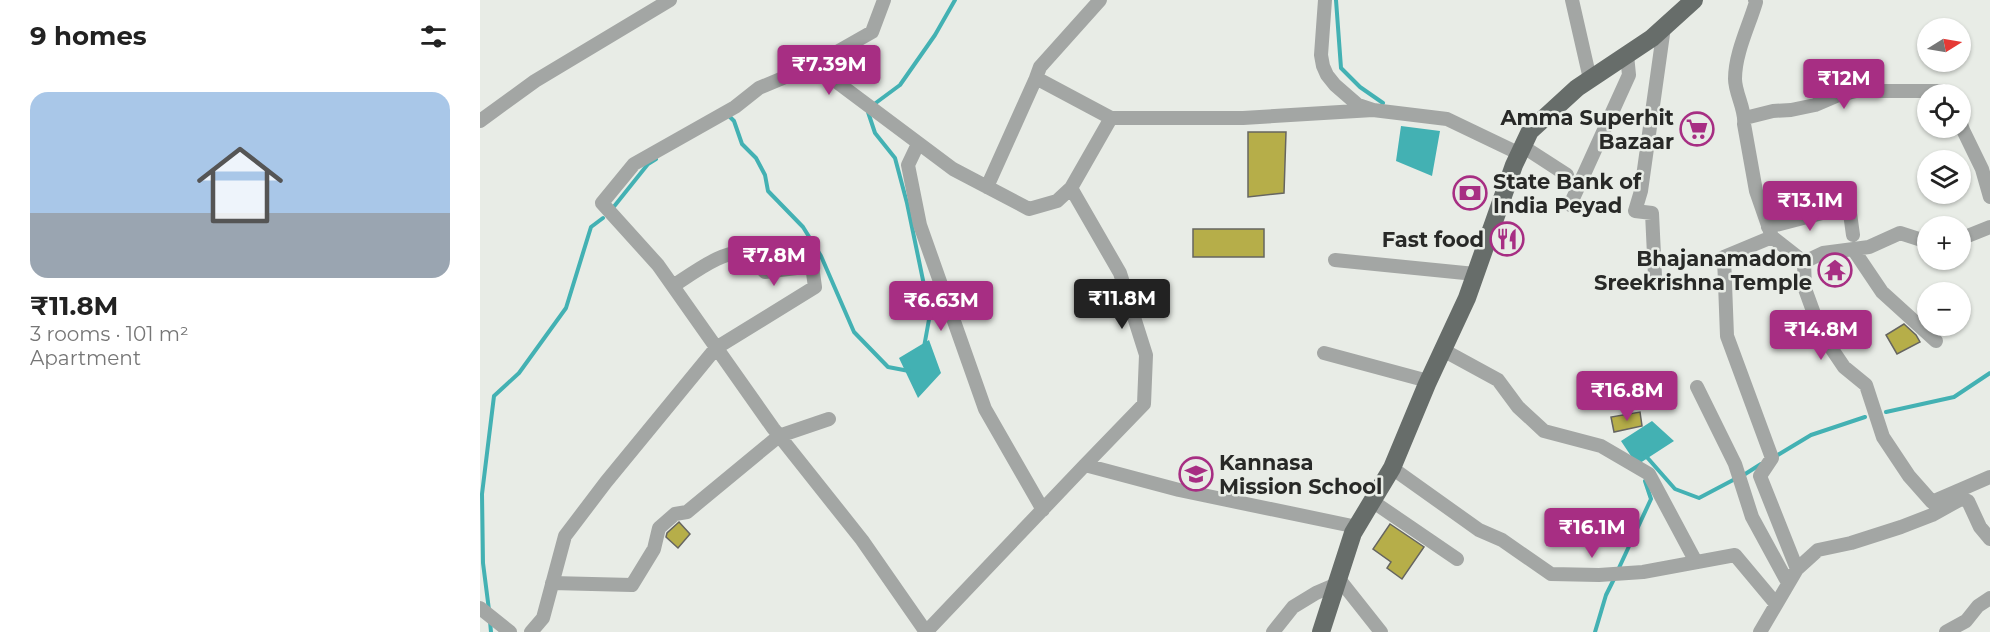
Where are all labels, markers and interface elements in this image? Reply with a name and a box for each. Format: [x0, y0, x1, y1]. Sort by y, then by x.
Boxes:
north arrow [1917, 18, 1971, 72]
map controls [1917, 18, 1971, 336]
text: 9 homes [30, 20, 147, 52]
icon: filters [417, 20, 450, 53]
pin: ₹7.39M [780, 45, 878, 96]
text: ₹7.39M [791, 52, 867, 76]
pin: ₹12M [1808, 59, 1880, 110]
text: ₹12M [1817, 66, 1871, 90]
button: locate [1917, 84, 1971, 138]
place label: Amma Superhit Bazaar [1499, 105, 1674, 154]
supermarket icon: Amma Superhit Bazaar [1679, 111, 1715, 147]
icon: home [186, 131, 294, 239]
button: layers [1917, 150, 1971, 204]
place label: State Bank of India Peyad [1493, 169, 1642, 218]
bank icon: State Bank of India Peyad [1452, 175, 1488, 211]
pin: ₹13.1M [1761, 181, 1859, 232]
text: ₹13.1M [1777, 188, 1843, 212]
button: + [1917, 216, 1971, 270]
restaurant icon: Fast food [1489, 221, 1525, 257]
place label: Fast food [1382, 227, 1484, 252]
pin: ₹7.8M [732, 236, 816, 287]
text: ₹7.8M [742, 243, 806, 267]
place label: Bhajanamadom Sreekrishna Temple [1594, 246, 1812, 295]
temple icon: Bhajanamadom Sreekrishna Temple [1817, 252, 1853, 288]
pin: ₹11.8M [1073, 279, 1171, 330]
pin: ₹6.63M [892, 281, 990, 332]
button: − [1917, 282, 1971, 336]
text: ₹11.8M [1088, 286, 1156, 310]
text: ₹6.63M [903, 288, 979, 312]
text: ₹11.8M [30, 290, 118, 322]
pin: ₹14.8M [1772, 310, 1870, 361]
text: ₹14.8M [1784, 317, 1858, 341]
text: 3 rooms · 101 m² [30, 322, 189, 346]
text: Apartment [30, 346, 141, 370]
pin: ₹16.8M [1578, 371, 1676, 422]
text: ₹16.8M [1590, 378, 1664, 402]
place label: Kannasa Mission School [1219, 450, 1382, 499]
school or university icon: Kannasa Mission School [1178, 456, 1214, 492]
pin: ₹16.1M [1543, 508, 1641, 559]
text: ₹16.1M [1558, 515, 1626, 539]

